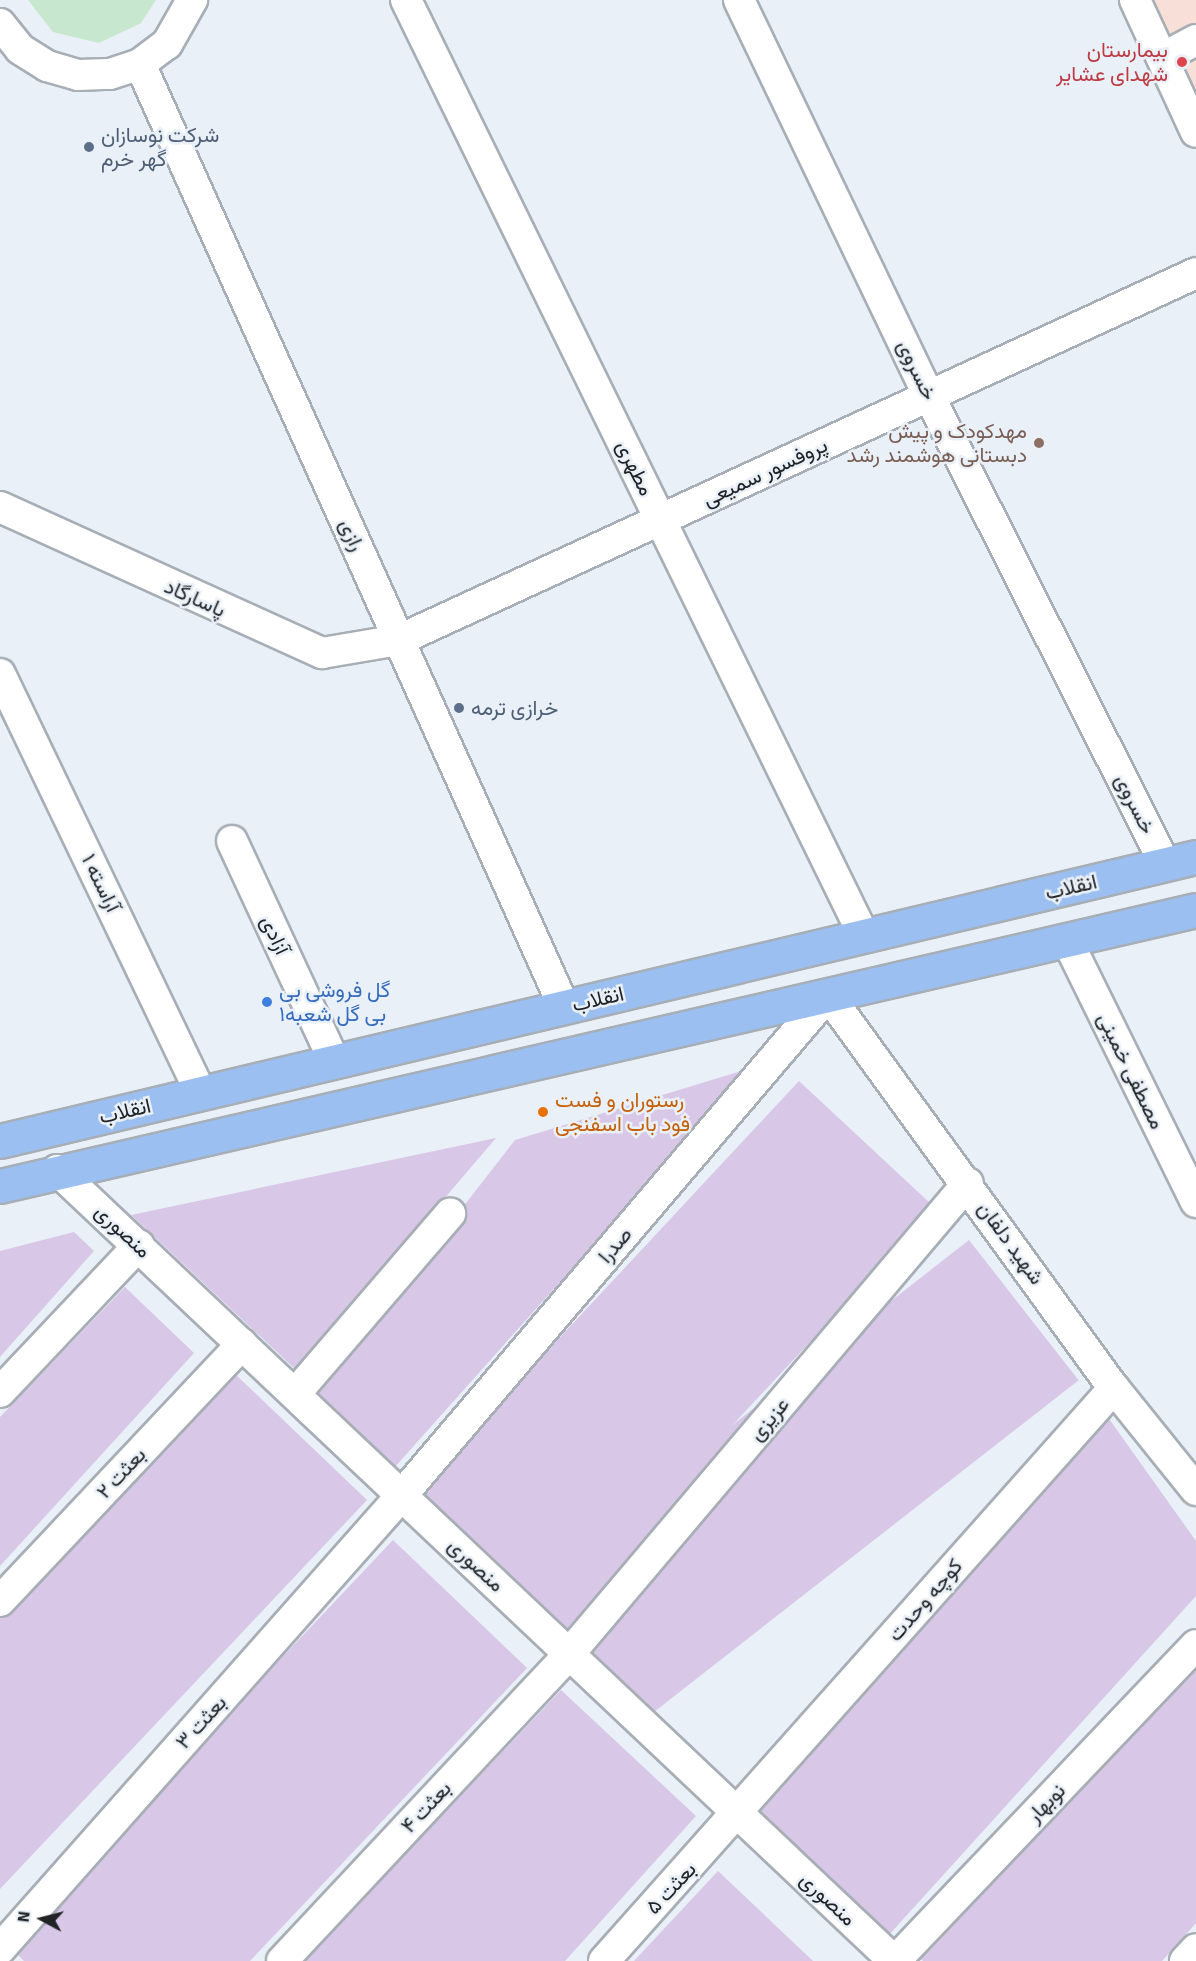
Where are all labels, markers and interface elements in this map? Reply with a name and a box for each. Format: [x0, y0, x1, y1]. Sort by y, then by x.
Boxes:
place label: بیمارستان شهدای عشایر [1056, 37, 1168, 87]
marker: بیمارستان شهدای عشایر [1173, 53, 1191, 71]
place label: شرکت نوسازان گهر خرم [101, 122, 219, 172]
marker: شرکت نوسازان گهر خرم [82, 140, 96, 154]
street label: خسروی [892, 336, 942, 404]
place label: مهدکودک و پیش دبستانی هوشمند رشد [847, 418, 1027, 468]
street label: پروفسور سمیعی [699, 432, 831, 512]
street label: مطهری [611, 436, 659, 500]
marker: مهدکودک و پیش دبستانی هوشمند رشد [1032, 436, 1046, 450]
street label: رازی [334, 515, 370, 555]
street label: پاسارگاد [161, 573, 229, 623]
place label: خرازی ترمه [471, 695, 558, 721]
marker: خرازی ترمه [452, 701, 466, 715]
street label: خسروی [1109, 770, 1161, 838]
street label: آراسته ۱ [76, 850, 126, 916]
street label: انقلاب [1043, 869, 1099, 905]
street label: آزادی [255, 911, 295, 959]
place label: گل فروشی بی بی گل شعبه۱ [279, 977, 390, 1027]
street label: انقلاب [570, 981, 626, 1017]
marker: گل فروشی بی بی گل شعبه۱ [260, 995, 274, 1009]
street label: مصطفی خمینی [1092, 1009, 1170, 1133]
place label: رستوران و فست فود باب اسفنجی [555, 1087, 690, 1137]
street label: انقلاب [97, 1093, 153, 1129]
marker: رستوران و فست فود باب اسفنجی [536, 1105, 550, 1119]
street label: شهید دلفان [972, 1196, 1050, 1290]
street label: منصوری [90, 1199, 156, 1263]
street label: صدرا [593, 1222, 637, 1268]
street label: عزیزی [744, 1392, 794, 1446]
street label: بعثت ۲ [91, 1442, 151, 1504]
street label: منصوری [443, 1533, 509, 1597]
street label: کوچه وحدت [882, 1554, 968, 1646]
street label: بعثت ۳ [170, 1690, 232, 1754]
street label: بعثت ۴ [396, 1776, 456, 1838]
street label: نوبهار [1021, 1778, 1071, 1828]
street label: بعثت ۵ [641, 1857, 701, 1919]
street label: منصوری [795, 1867, 861, 1931]
north arrow [12, 1889, 72, 1949]
text: N [14, 1910, 35, 1924]

